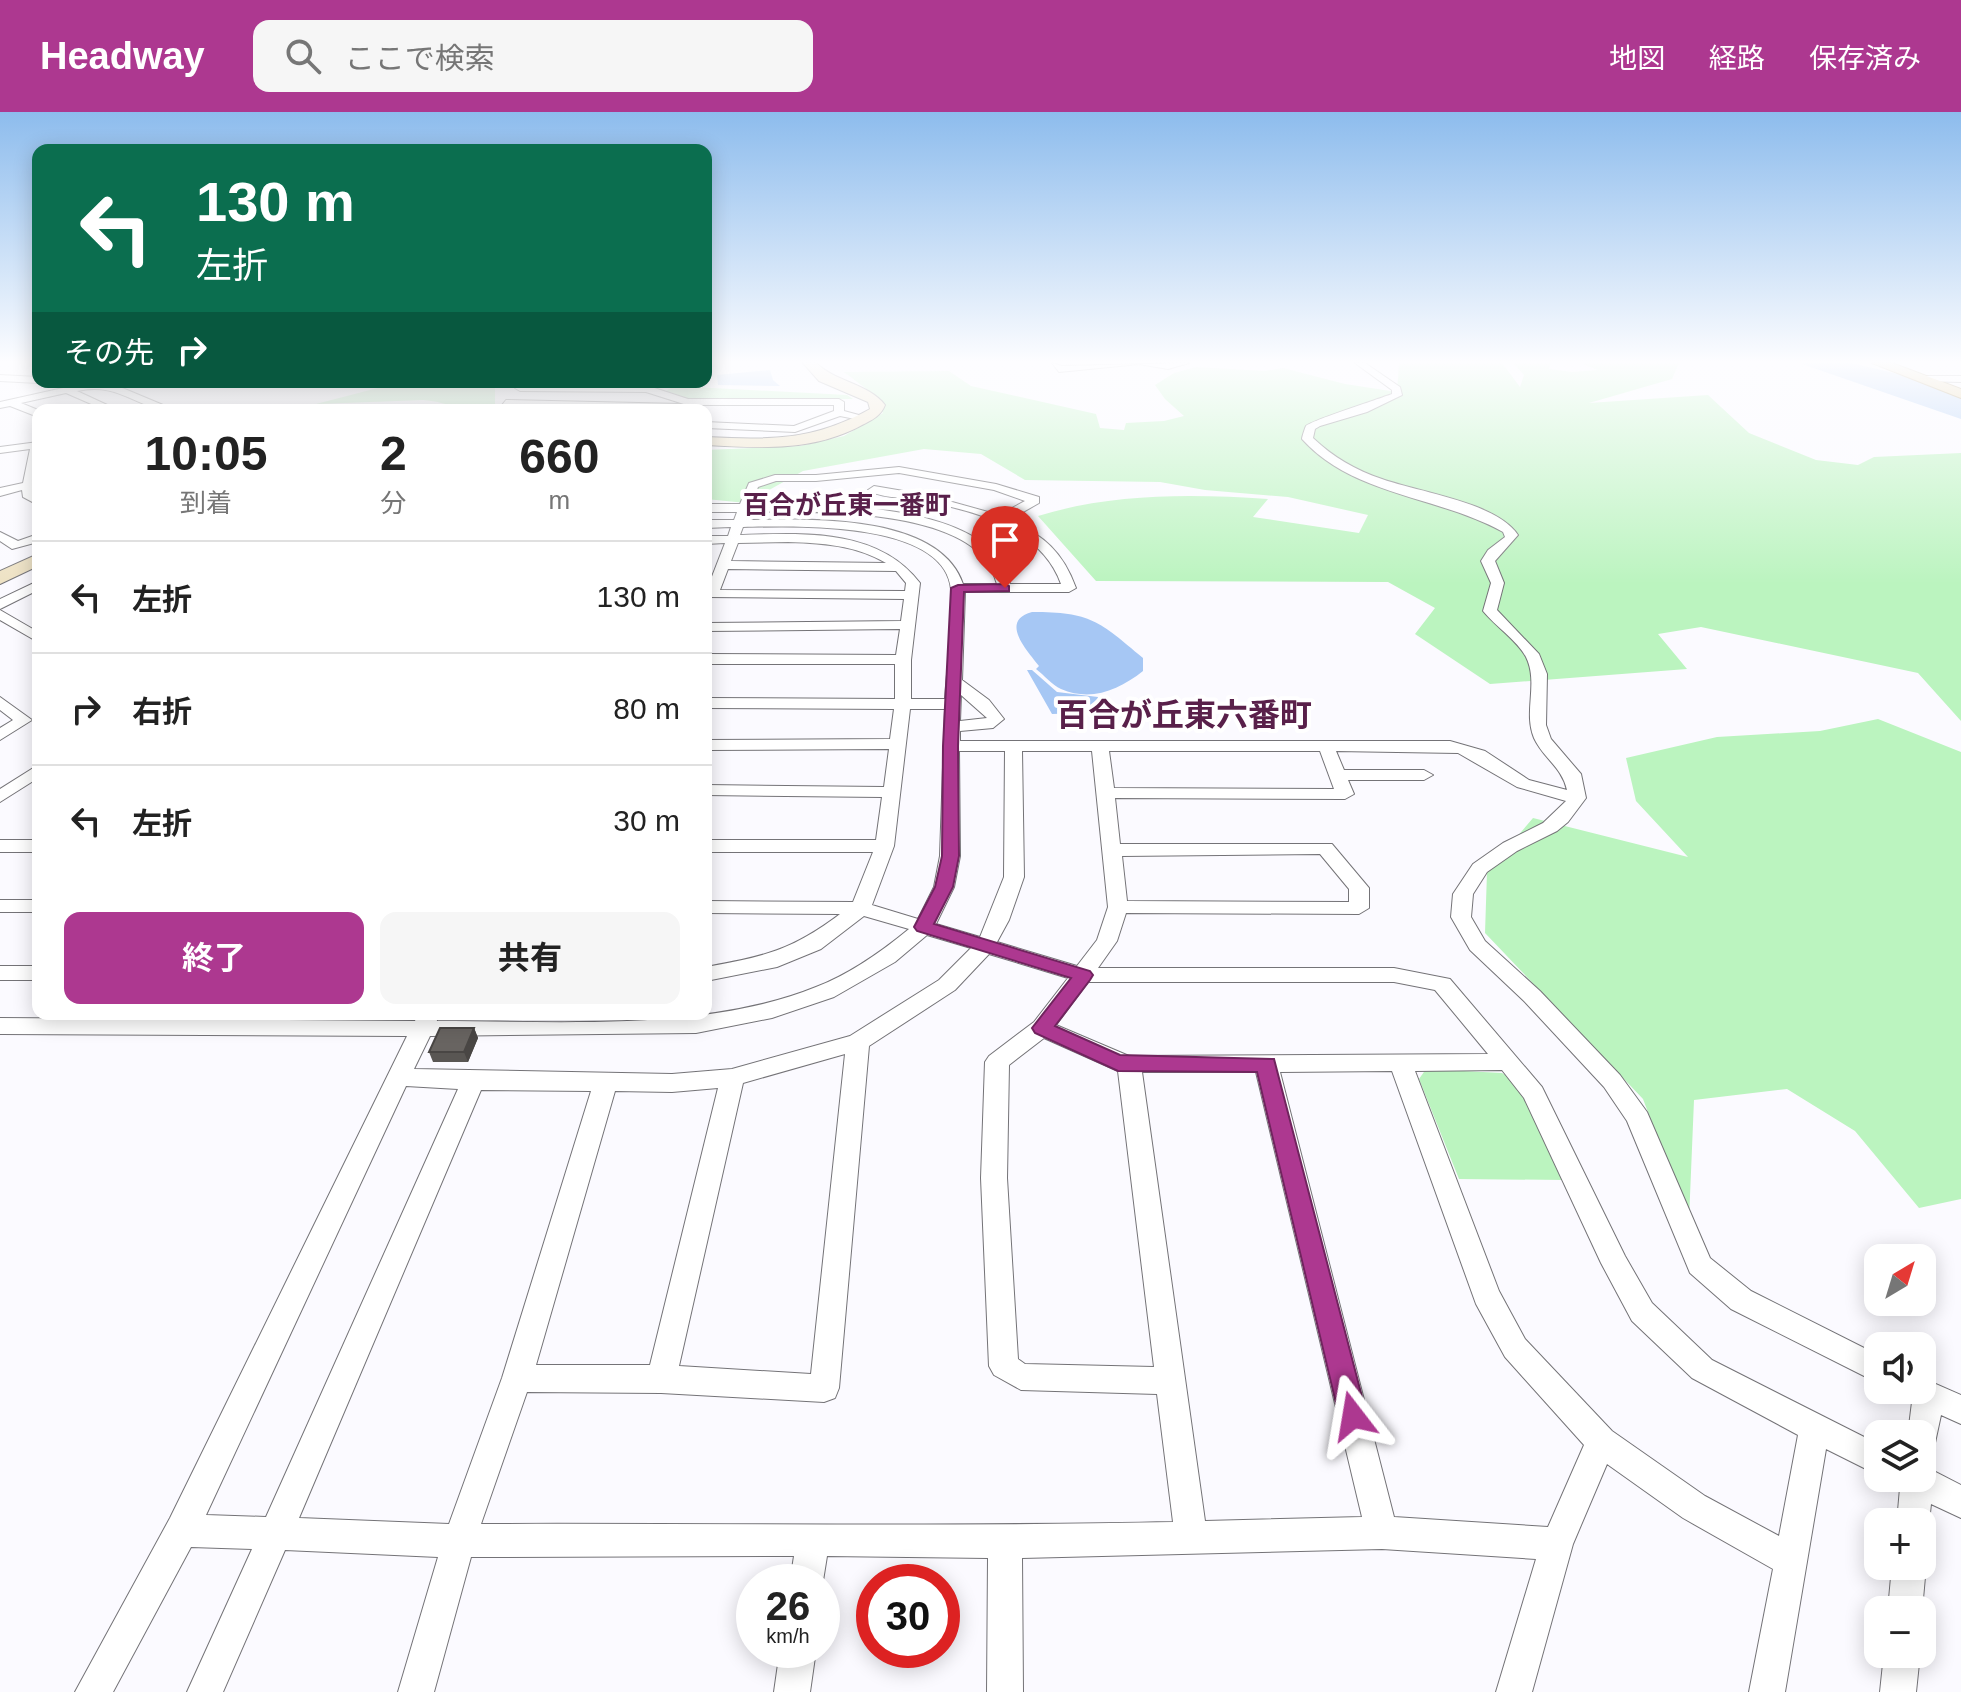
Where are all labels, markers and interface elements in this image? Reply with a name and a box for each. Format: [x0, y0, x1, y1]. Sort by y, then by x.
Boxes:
search box [253, 20, 813, 92]
icon: search [281, 34, 325, 78]
text: Headway [40, 35, 205, 77]
text: ここで検索 [345, 42, 495, 75]
text: 地図 [1609, 43, 1665, 74]
text: 経路 [1709, 43, 1765, 74]
text: 保存済み [1809, 43, 1921, 74]
text: 130 m [196, 170, 355, 233]
icon: left [64, 176, 168, 280]
text: 左折 [196, 245, 268, 286]
icon: right [170, 328, 214, 372]
text: その先 [64, 336, 154, 369]
text: 10:05 [145, 427, 267, 480]
text: 2 [380, 427, 407, 480]
text: 660 [519, 430, 599, 483]
text: m [549, 485, 570, 515]
text: 到着 [180, 488, 232, 518]
text: 分 [380, 488, 406, 518]
district label: 百合が丘東一番町 [743, 490, 951, 520]
pin [971, 506, 1039, 588]
icon: arrive [983, 518, 1027, 562]
icon: left [64, 575, 108, 619]
text: 130 m [597, 580, 680, 613]
text: 左折 [132, 583, 192, 616]
icon: right [64, 687, 108, 731]
text: 80 m [613, 692, 680, 725]
text: 右折 [132, 695, 192, 728]
district label: 百合が丘東六番町 [1056, 697, 1312, 733]
icon: left [64, 799, 108, 843]
text: 30 m [613, 804, 680, 837]
text: 左折 [132, 807, 192, 840]
button: 終了 [64, 912, 364, 1004]
button: 共有 [380, 912, 680, 1004]
north arrow [1864, 1244, 1936, 1316]
map controls [1864, 1244, 1936, 1668]
button: sound [1864, 1332, 1936, 1404]
position arrow [1311, 1374, 1395, 1458]
button: layers [1864, 1420, 1936, 1492]
button: + [1864, 1508, 1936, 1580]
speed limit sign: 30 [856, 1564, 960, 1668]
text: 26 [766, 1584, 810, 1628]
button: − [1864, 1596, 1936, 1668]
text: km/h [766, 1625, 810, 1647]

